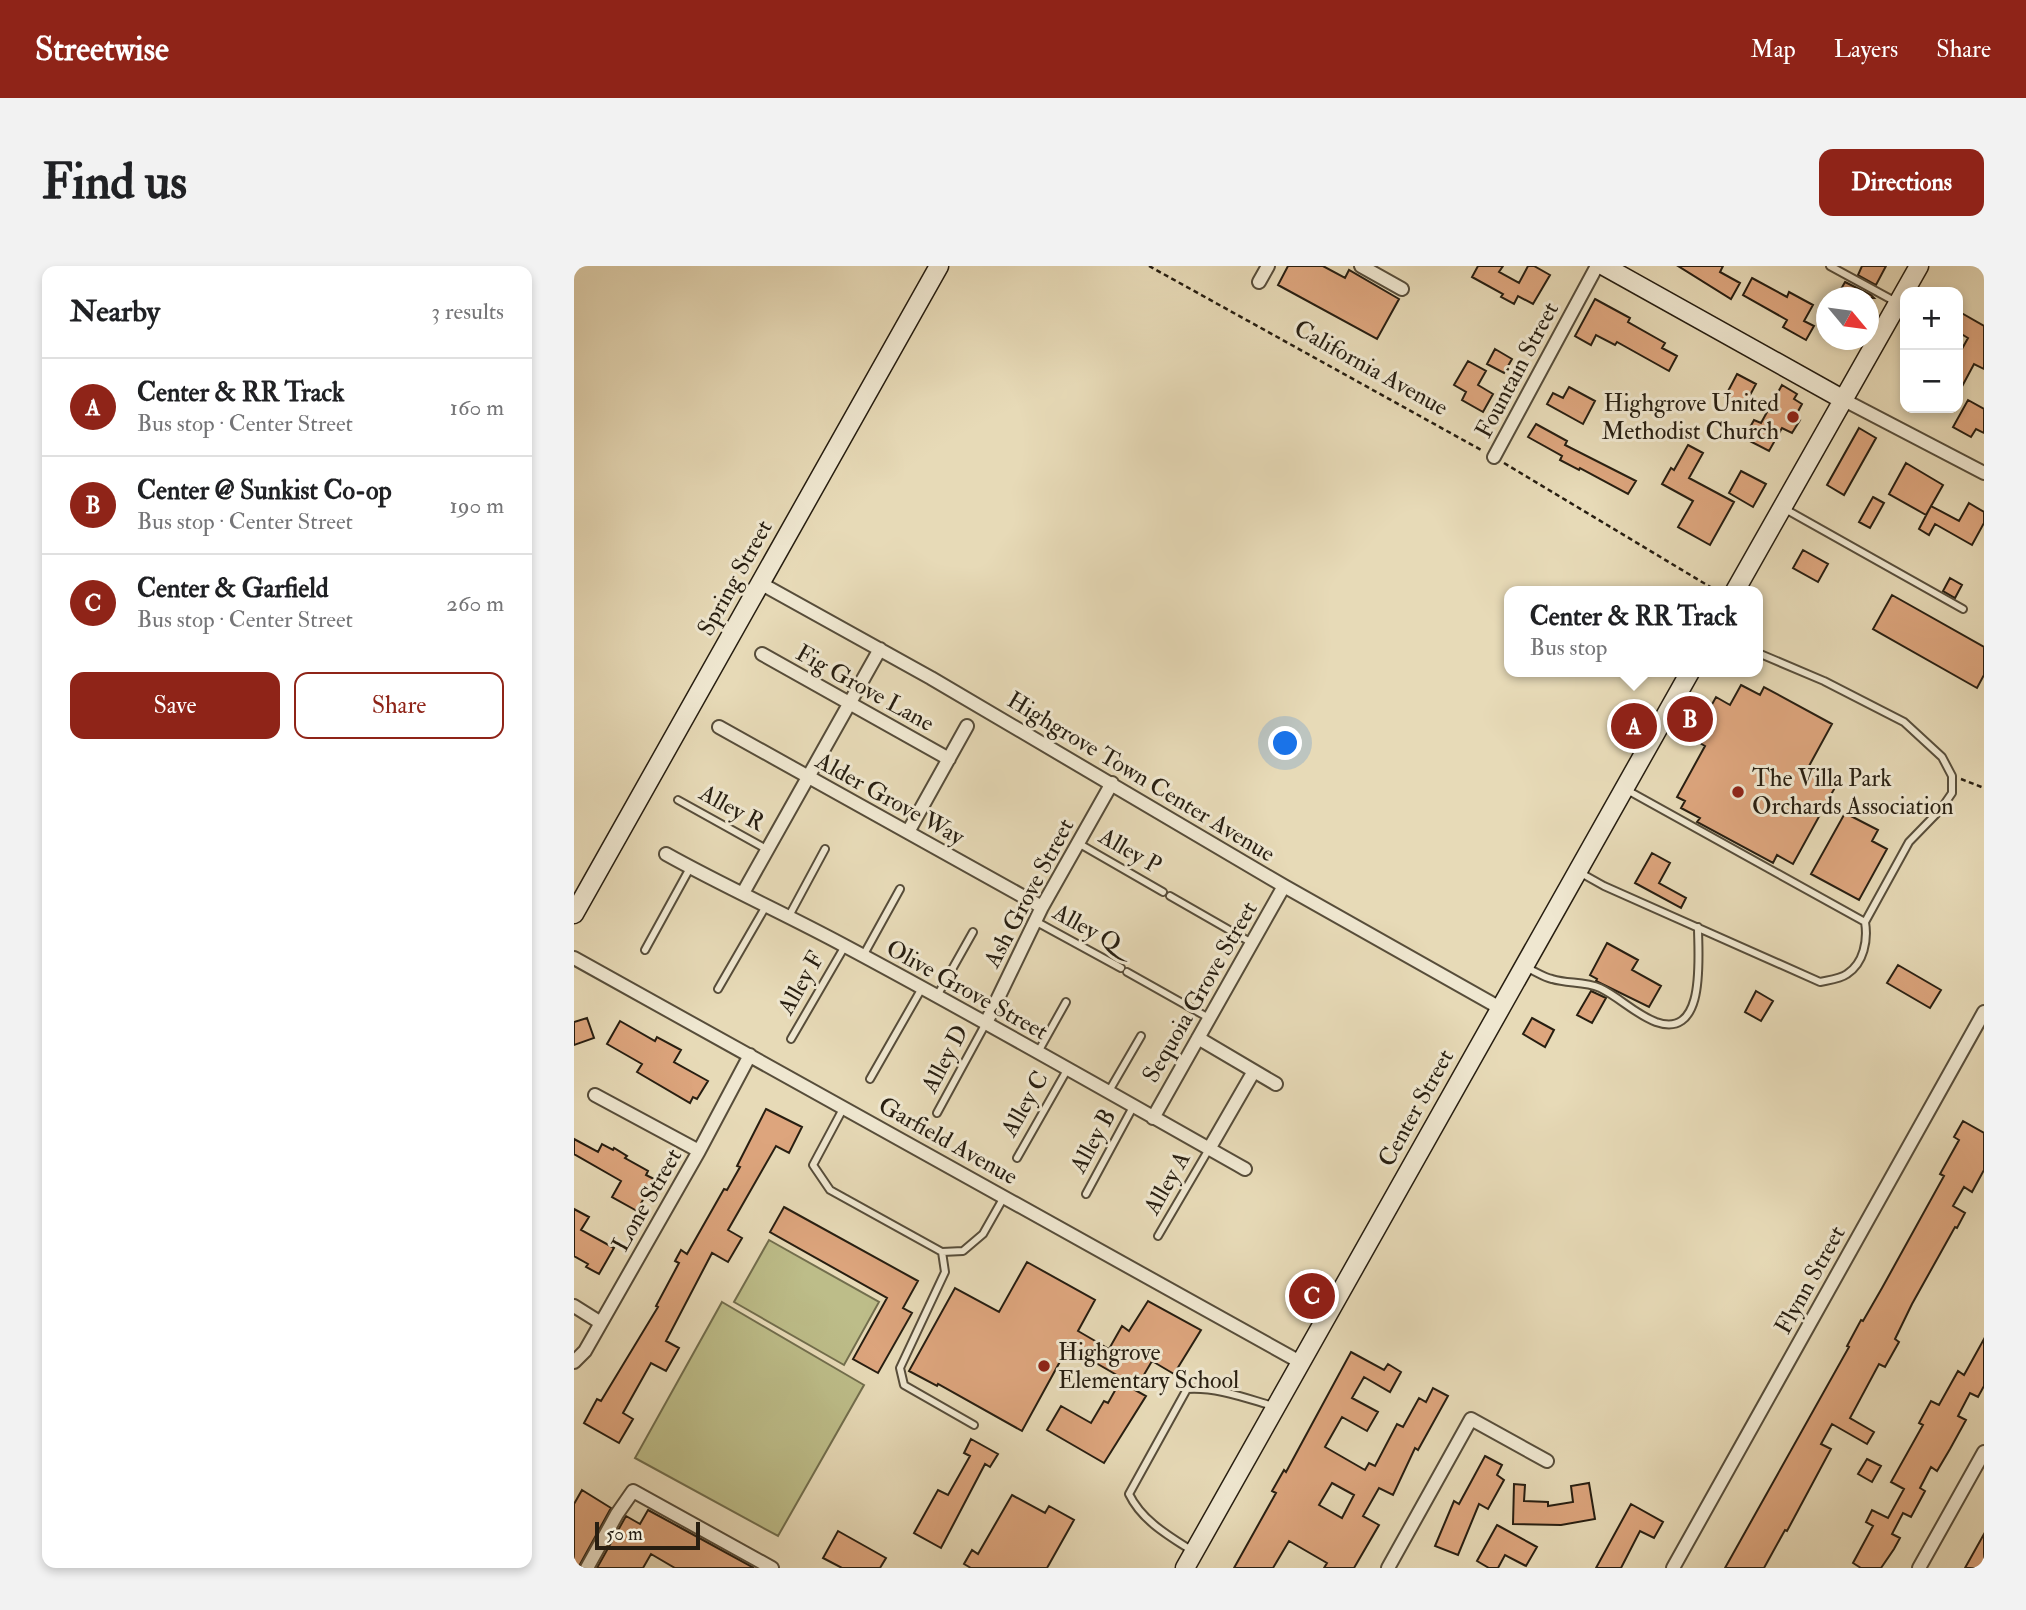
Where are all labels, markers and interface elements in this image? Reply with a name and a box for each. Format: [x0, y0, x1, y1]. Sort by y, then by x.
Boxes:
text: Streetwise [35, 29, 169, 70]
text: Map [1751, 34, 1796, 65]
text: Layers [1834, 34, 1898, 65]
text: Share [1936, 34, 1991, 65]
button: Directions [1819, 149, 1984, 216]
text: Find us [42, 152, 187, 213]
north arrow [1816, 287, 1879, 350]
map controls [1900, 287, 1963, 413]
button: + [1900, 287, 1963, 350]
text: Nearby [70, 293, 160, 330]
street label: Fountain Street [1468, 296, 1566, 443]
text: 3 results [431, 297, 504, 326]
street label: California Avenue [1289, 313, 1453, 423]
button: − [1900, 350, 1963, 413]
text: Center & RR Track [137, 377, 344, 409]
place label: Highgrove United Methodist Church [1601, 388, 1779, 447]
text: A [86, 393, 100, 422]
text: 160 m [450, 393, 504, 422]
text: Bus stop · Center Street [137, 409, 353, 438]
marker: Highgrove United Methodist Church [1785, 409, 1801, 425]
text: Center @ Sunkist Co-op [137, 475, 392, 507]
text: B [85, 491, 101, 520]
text: 190 m [450, 491, 504, 520]
text: Bus stop · Center Street [137, 507, 353, 536]
street label: Spring Street [690, 514, 780, 641]
text: Center & Garfield [137, 573, 329, 605]
popup [1504, 586, 1763, 677]
text: C [85, 589, 101, 618]
text: 260 m [446, 589, 504, 618]
text: Center & RR Track [1530, 601, 1737, 633]
text: Bus stop · Center Street [137, 605, 353, 634]
text: Bus stop [1530, 633, 1608, 662]
street label: Fig Grove Lane [790, 637, 940, 739]
button: Save [70, 672, 280, 739]
button: Share [294, 672, 504, 739]
street label: Highgrove Town Center Avenue [1001, 685, 1281, 869]
pin: B [1667, 693, 1713, 745]
pin: A [1611, 700, 1657, 752]
your location [1268, 726, 1302, 760]
street label: Alder Grove Way [809, 745, 970, 853]
place label: The Villa Park Orchards Association [1752, 763, 1954, 822]
street label: Alley R [693, 777, 771, 839]
marker: The Villa Park Orchards Association [1730, 784, 1746, 800]
street label: Ash Grove Street [976, 813, 1081, 974]
street label: Alley P [1092, 820, 1167, 881]
street label: Alley Q [1047, 896, 1140, 967]
street label: Sequoia Grove Street [1135, 896, 1265, 1088]
street label: Olive Grove Street [881, 933, 1054, 1047]
street label: Alley F [770, 946, 831, 1021]
street label: Alley D [914, 1020, 976, 1099]
street label: Center Street [1371, 1044, 1461, 1172]
street label: Alley C [993, 1066, 1056, 1143]
street label: Garfield Avenue [873, 1090, 1023, 1192]
street label: Alley B [1062, 1103, 1123, 1179]
street label: Lone Street [605, 1143, 689, 1257]
street label: Alley A [1136, 1146, 1198, 1221]
street label: Flynn Street [1768, 1220, 1853, 1340]
pin: C [1289, 1270, 1335, 1322]
place label: Highgrove Elementary School [1058, 1337, 1239, 1396]
marker: Highgrove Elementary School [1036, 1358, 1052, 1374]
scale bar [595, 1519, 700, 1551]
text: 50 m [606, 1522, 643, 1546]

